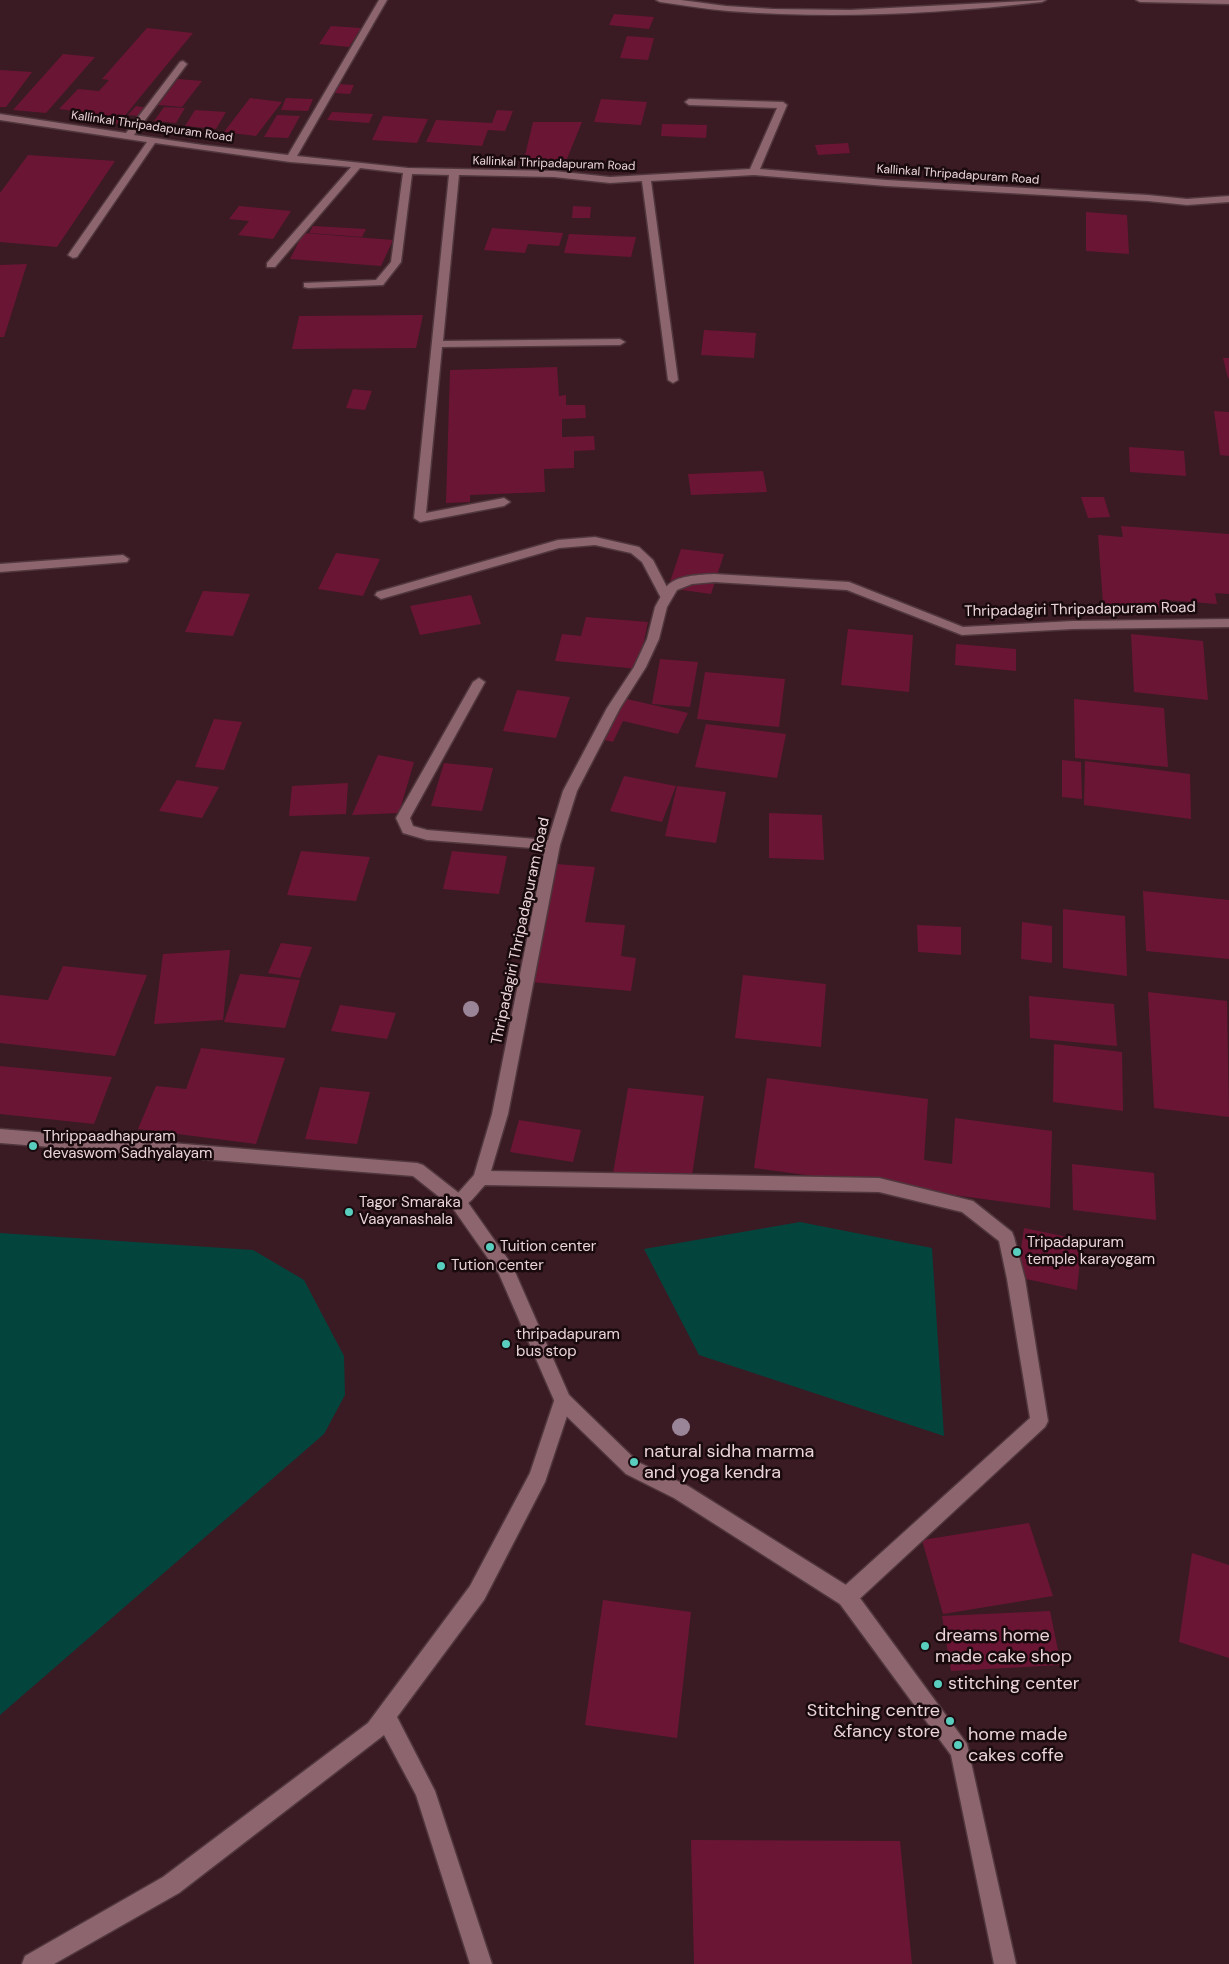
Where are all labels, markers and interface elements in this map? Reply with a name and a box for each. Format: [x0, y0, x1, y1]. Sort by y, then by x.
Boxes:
street label: Kallinkal Thripadapuram Road [70, 109, 234, 145]
street label: Kallinkal Thripadapuram Road [472, 154, 636, 174]
street label: Kallinkal Thripadapuram Road [876, 162, 1040, 188]
street label: Thripadagiri Thripadapuram Road [964, 599, 1196, 621]
street label: Thripadagiri Thripadapuram Road [488, 816, 554, 1046]
place label: Thrippaadhapuram devaswom Sadhyalayam [43, 1128, 212, 1163]
marker: Thrippaadhapuram devaswom Sadhyalayam [27, 1140, 39, 1152]
place label: Tagor Smaraka Vaayanashala [359, 1194, 461, 1229]
marker: Tagor Smaraka Vaayanashala [343, 1206, 355, 1218]
place label: Tripadapuram temple karayogam [1027, 1234, 1155, 1269]
place label: Tuition center [500, 1238, 596, 1256]
marker: Tuition center [484, 1241, 496, 1253]
marker: Tripadapuram temple karayogam [1011, 1246, 1023, 1258]
place label: Tution center [451, 1257, 544, 1275]
marker: Tution center [435, 1260, 447, 1272]
place label: thripadapuram bus stop [516, 1326, 620, 1361]
marker: thripadapuram bus stop [500, 1338, 512, 1350]
place label: natural sidha marma and yoga kendra [644, 1441, 814, 1484]
marker: natural sidha marma and yoga kendra [628, 1456, 640, 1468]
place label: dreams home made cake shop [935, 1625, 1072, 1668]
marker: dreams home made cake shop [919, 1640, 931, 1652]
place label: stitching center [948, 1673, 1079, 1695]
marker: stitching center [932, 1678, 944, 1690]
place label: Stitching centre &fancy store [807, 1700, 940, 1742]
marker: Stitching centre &fancy store [944, 1715, 956, 1727]
place label: home made cakes coffe [968, 1724, 1067, 1766]
marker: home made cakes coffe [952, 1739, 964, 1751]

